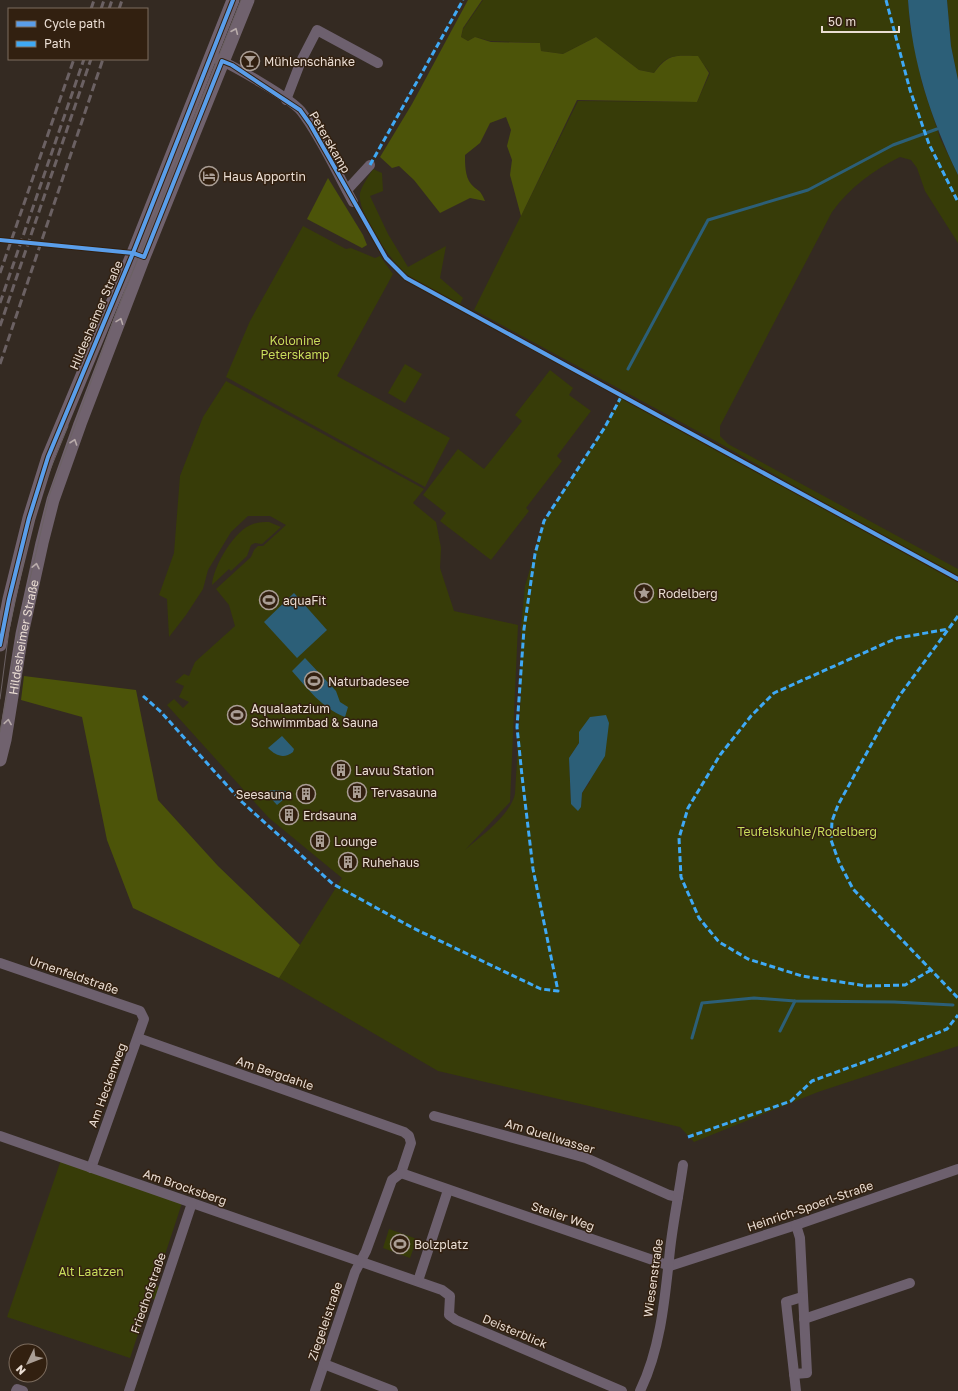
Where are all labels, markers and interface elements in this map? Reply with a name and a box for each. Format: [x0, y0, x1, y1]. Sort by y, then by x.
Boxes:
legend [8, 8, 148, 60]
scale bar [822, 8, 899, 34]
text: 50 m [828, 14, 856, 29]
text: Cycle path [44, 16, 105, 31]
one-way arrow [231, 27, 239, 34]
text: Path [44, 36, 71, 51]
bar icon: Mühlenschänke [239, 50, 261, 72]
place label: Mühlenschänke [264, 54, 355, 69]
street label: Peterskamp [306, 108, 354, 176]
hotel icon: Haus Apportin [198, 165, 220, 187]
place label: Haus Apportin [223, 169, 306, 184]
street label: Hildesheimer Straße [66, 258, 126, 372]
one-way arrow [115, 317, 123, 324]
park label: Kolonine Peterskamp [261, 333, 329, 362]
one-way arrow [69, 439, 77, 446]
one-way arrow [32, 563, 40, 570]
street label: Hildesheimer Straße [5, 578, 41, 696]
place icon: Rodelberg [633, 582, 655, 604]
place label: Rodelberg [658, 586, 718, 601]
sports icon: aquaFit [258, 589, 280, 611]
place label: aquaFit [283, 593, 327, 608]
sports icon: Naturbadesee [303, 670, 325, 692]
place label: Naturbadesee [328, 674, 409, 689]
place label: Aqualaatzium Schwimmbad & Sauna [251, 701, 378, 730]
sports icon: Aqualaatzium Schwimmbad & Sauna [226, 704, 248, 726]
one-way arrow [3, 719, 12, 725]
building icon: Lavuu Station [330, 759, 352, 781]
place label: Lavuu Station [355, 763, 434, 778]
building icon: Tervasauna [346, 781, 368, 803]
building icon: Seesauna [295, 783, 317, 805]
place label: Tervasauna [371, 785, 437, 800]
place label: Seesauna [236, 787, 292, 802]
building icon: Erdsauna [278, 804, 300, 826]
place label: Erdsauna [303, 808, 357, 823]
park label: Teufelskuhle/Rodelberg [737, 824, 877, 839]
building icon: Lounge [309, 830, 331, 852]
place label: Lounge [334, 834, 377, 849]
building icon: Ruhehaus [337, 851, 359, 873]
place label: Ruhehaus [362, 855, 419, 870]
street label: Urnenfeldstraße [27, 953, 121, 997]
street label: Am Heckenweg [85, 1041, 129, 1129]
street label: Am Bergdahle [234, 1053, 316, 1093]
street label: Am Quellwasser [503, 1115, 597, 1157]
street label: Am Brocksberg [141, 1166, 229, 1208]
street label: Heinrich-Spoerl-Straße [745, 1177, 875, 1235]
street label: Steiler Weg [529, 1198, 597, 1234]
sports icon: Bolzplatz [389, 1233, 411, 1255]
place label: Bolzplatz [414, 1237, 468, 1252]
street label: Wiesenstraße [640, 1238, 666, 1318]
street label: Friedhofstraße [127, 1251, 169, 1335]
park label: Alt Laatzen [58, 1264, 124, 1279]
street label: Ziegeleistraße [305, 1280, 345, 1362]
street label: Deisterblick [480, 1311, 550, 1351]
north arrow [8, 1343, 48, 1383]
text: N [13, 1363, 28, 1378]

